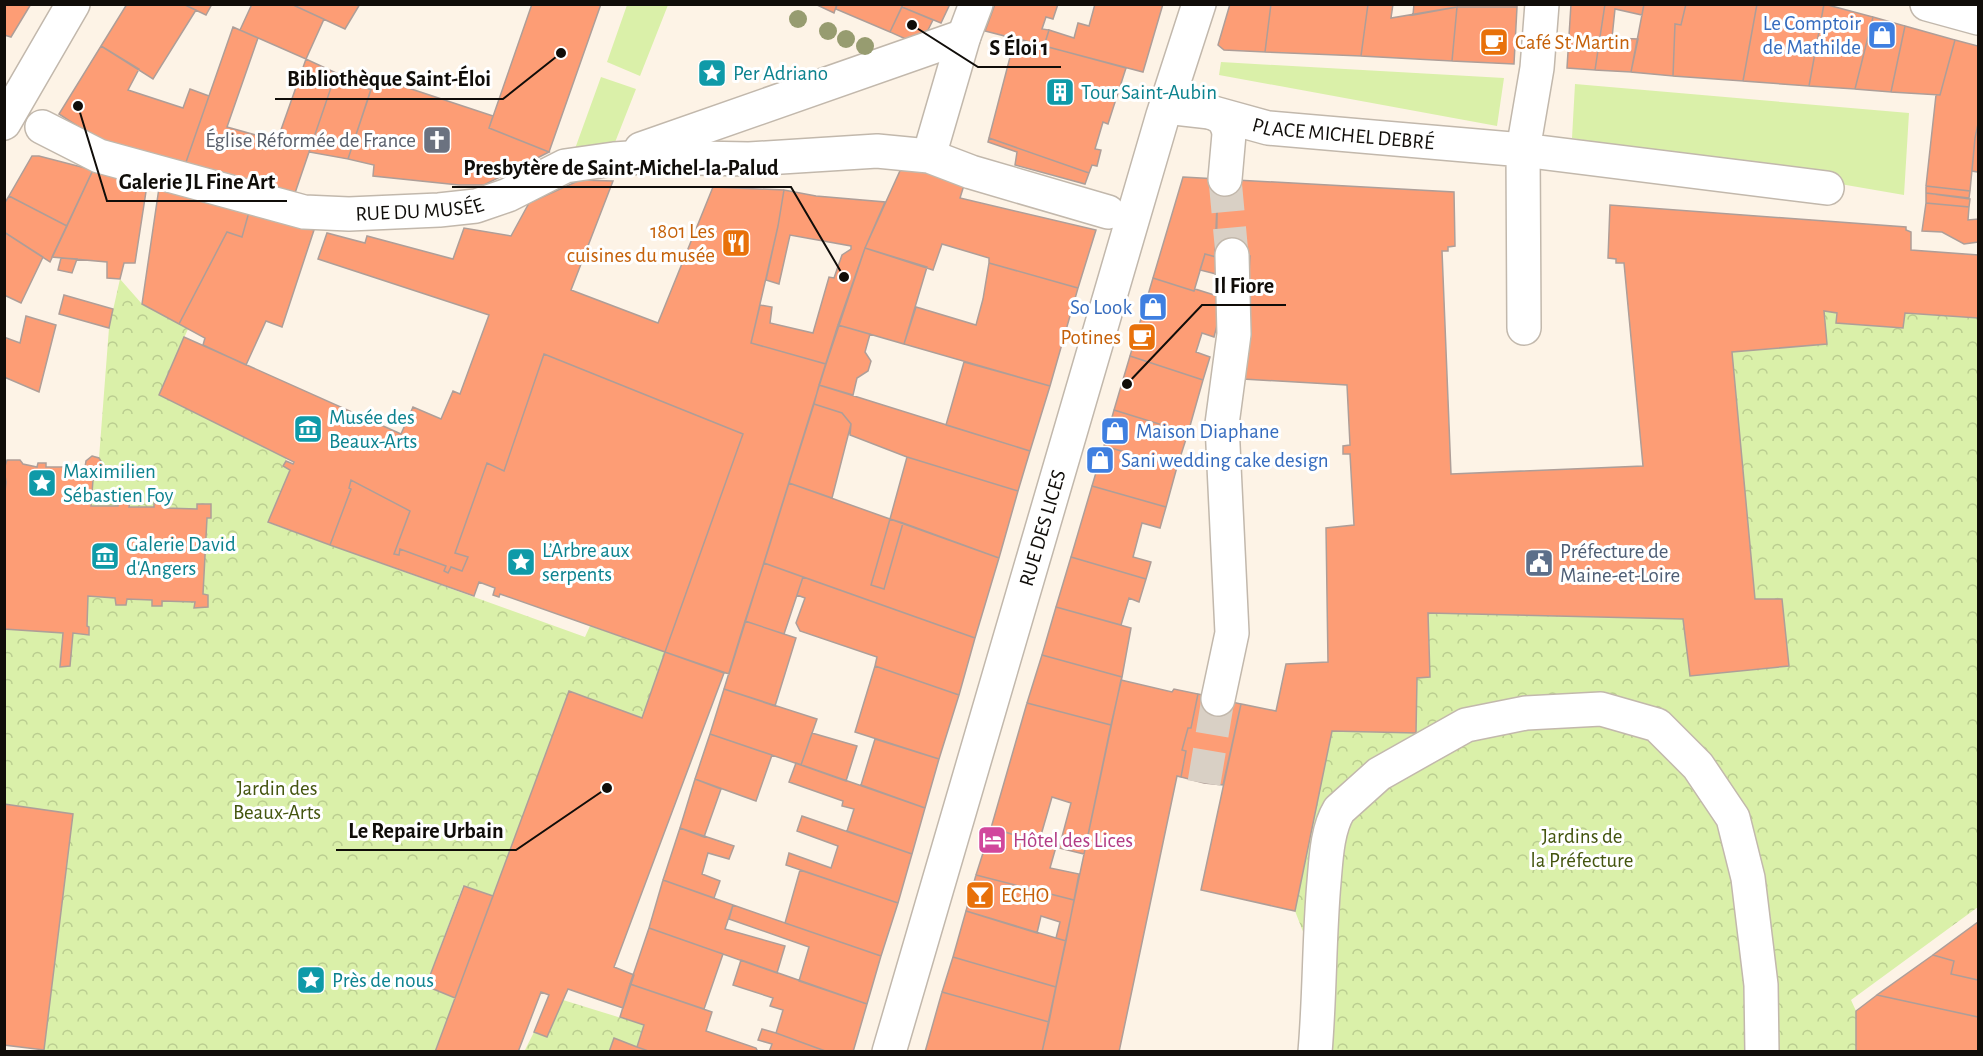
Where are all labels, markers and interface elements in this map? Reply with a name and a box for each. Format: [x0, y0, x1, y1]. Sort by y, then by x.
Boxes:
place label: Le Comptoir de Mathilde [1762, 13, 1861, 58]
shop icon: Le Comptoir de Mathilde [1866, 19, 1898, 51]
cafe icon: Café St Martin [1478, 26, 1510, 58]
callout: S Éloi 1 [978, 27, 1061, 67]
place label: Café St Martin [1515, 32, 1630, 53]
text: S Éloi 1 [989, 34, 1049, 59]
place icon: Per Adriano [696, 57, 728, 89]
callout: Bibliothèque Saint-Éloi [275, 59, 503, 99]
place label: Per Adriano [733, 63, 828, 84]
text: Bibliothèque Saint-Éloi [287, 65, 491, 90]
building icon: Tour Saint-Aubin [1044, 76, 1076, 108]
place label: Tour Saint-Aubin [1081, 82, 1217, 103]
street label: PLACE MICHEL DEBRÉ [1250, 114, 1435, 153]
church icon: Église Réformée de France [421, 124, 453, 156]
place label: Église Réformée de France [205, 128, 416, 151]
callout: Presbytère de Saint-Michel-la-Palud [452, 147, 791, 187]
text: Presbytère de Saint-Michel-la-Palud [463, 157, 779, 180]
callout: Galerie JL Fine Art [107, 161, 287, 201]
text: Galerie JL Fine Art [119, 171, 276, 193]
street label: RUE DU MUSÉE [355, 194, 486, 224]
place label: 1801 Les cuisines du musée [567, 221, 715, 266]
restaurant icon: 1801 Les cuisines du musée [720, 227, 752, 259]
callout: Il Fiore [1202, 265, 1286, 305]
text: Il Fiore [1214, 275, 1274, 297]
shop icon: So Look [1137, 291, 1169, 323]
place label: So Look [1070, 297, 1132, 318]
cafe icon: Potines [1126, 321, 1158, 353]
place label: Potines [1061, 327, 1121, 348]
place label: Musée des Beaux-Arts [329, 407, 417, 452]
museum icon: Musée des Beaux-Arts [292, 413, 324, 445]
shop icon: Maison Diaphane [1099, 415, 1131, 447]
place label: Maison Diaphane [1136, 421, 1279, 442]
shop icon: Sani wedding cake design [1084, 444, 1116, 476]
place label: Sani wedding cake design [1121, 450, 1329, 471]
place label: Maximilien Sébastien Foy [63, 461, 174, 506]
place icon: Maximilien Sébastien Foy [26, 467, 58, 499]
street label: RUE DES LICES [1015, 467, 1069, 589]
place label: Galerie David d'Angers [126, 534, 236, 579]
museum icon: Galerie David d'Angers [89, 540, 121, 572]
place label: L’Arbre aux serpents [542, 540, 630, 585]
place label: Préfecture de Maine-et-Loire [1560, 541, 1680, 586]
place icon: L’Arbre aux serpents [505, 546, 537, 578]
public building icon: Préfecture de Maine-et-Loire [1523, 547, 1555, 579]
park label: Jardin des Beaux-Arts [233, 778, 321, 823]
callout: Le Repaire Urbain [336, 810, 516, 850]
text: Le Repaire Urbain [348, 820, 504, 842]
hotel icon: Hôtel des Lices [976, 824, 1008, 856]
park label: Jardins de la Préfecture [1531, 826, 1633, 871]
place label: Hôtel des Lices [1013, 830, 1133, 851]
bar icon: ECHO [964, 879, 996, 911]
place label: ECHO [1001, 885, 1049, 906]
place icon: Près de nous [295, 964, 327, 996]
place label: Près de nous [332, 970, 434, 991]

